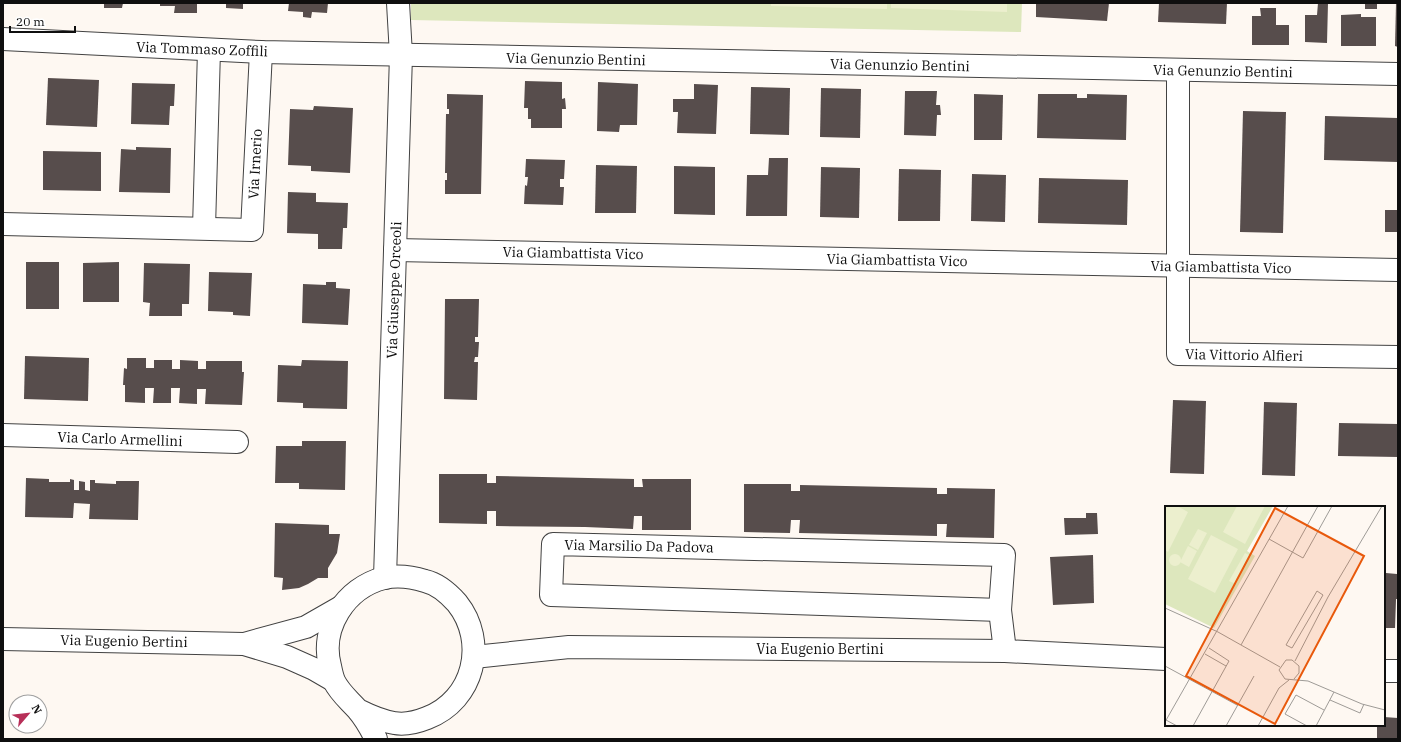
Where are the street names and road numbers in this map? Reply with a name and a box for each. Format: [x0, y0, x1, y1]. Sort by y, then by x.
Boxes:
street label: Via Tommaso Zoffili [136, 38, 268, 60]
street label: Via Genunzio Bentini [506, 49, 646, 69]
street label: Via Genunzio Bentini [830, 55, 970, 75]
street label: Via Genunzio Bentini [1153, 61, 1293, 81]
street label: Via Irnerio [244, 128, 266, 200]
street label: Via Giuseppe Orceoli [383, 221, 405, 359]
street label: Via Giambattista Vico [502, 243, 644, 263]
street label: Via Giambattista Vico [826, 250, 968, 270]
street label: Via Giambattista Vico [1150, 257, 1292, 277]
street label: Via Vittorio Alfieri [1185, 345, 1303, 365]
street label: Via Carlo Armellini [57, 428, 183, 450]
street label: Via Marsilio Da Padova [564, 536, 714, 556]
street label: Via Eugenio Bertini [60, 631, 188, 651]
street label: Via Eugenio Bertini [756, 640, 884, 658]

